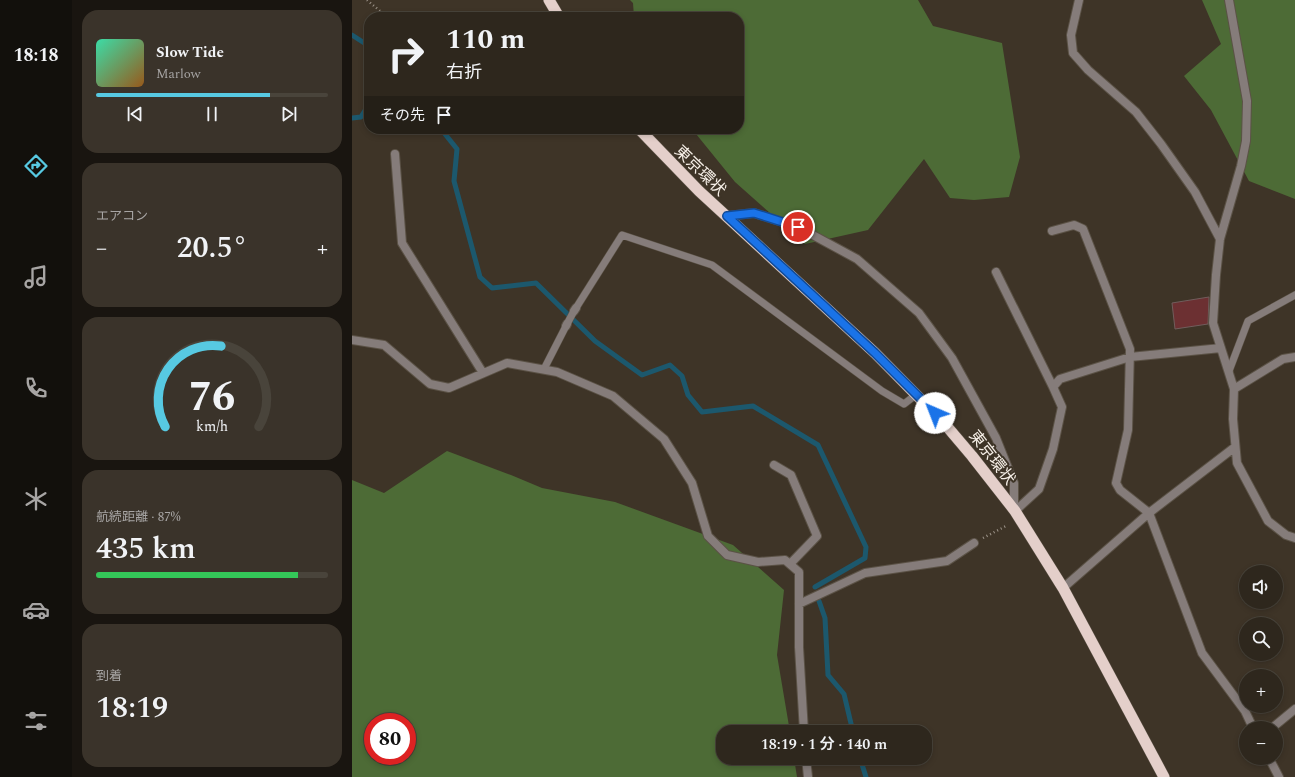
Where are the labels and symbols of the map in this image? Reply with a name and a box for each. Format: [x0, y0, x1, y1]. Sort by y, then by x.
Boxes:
street label: 東京環状 [669, 140, 732, 202]
pin [781, 210, 815, 244]
position arrow [914, 392, 956, 434]
street label: 東京環状 [963, 425, 1021, 490]
speed limit sign: 80 [364, 713, 416, 765]

